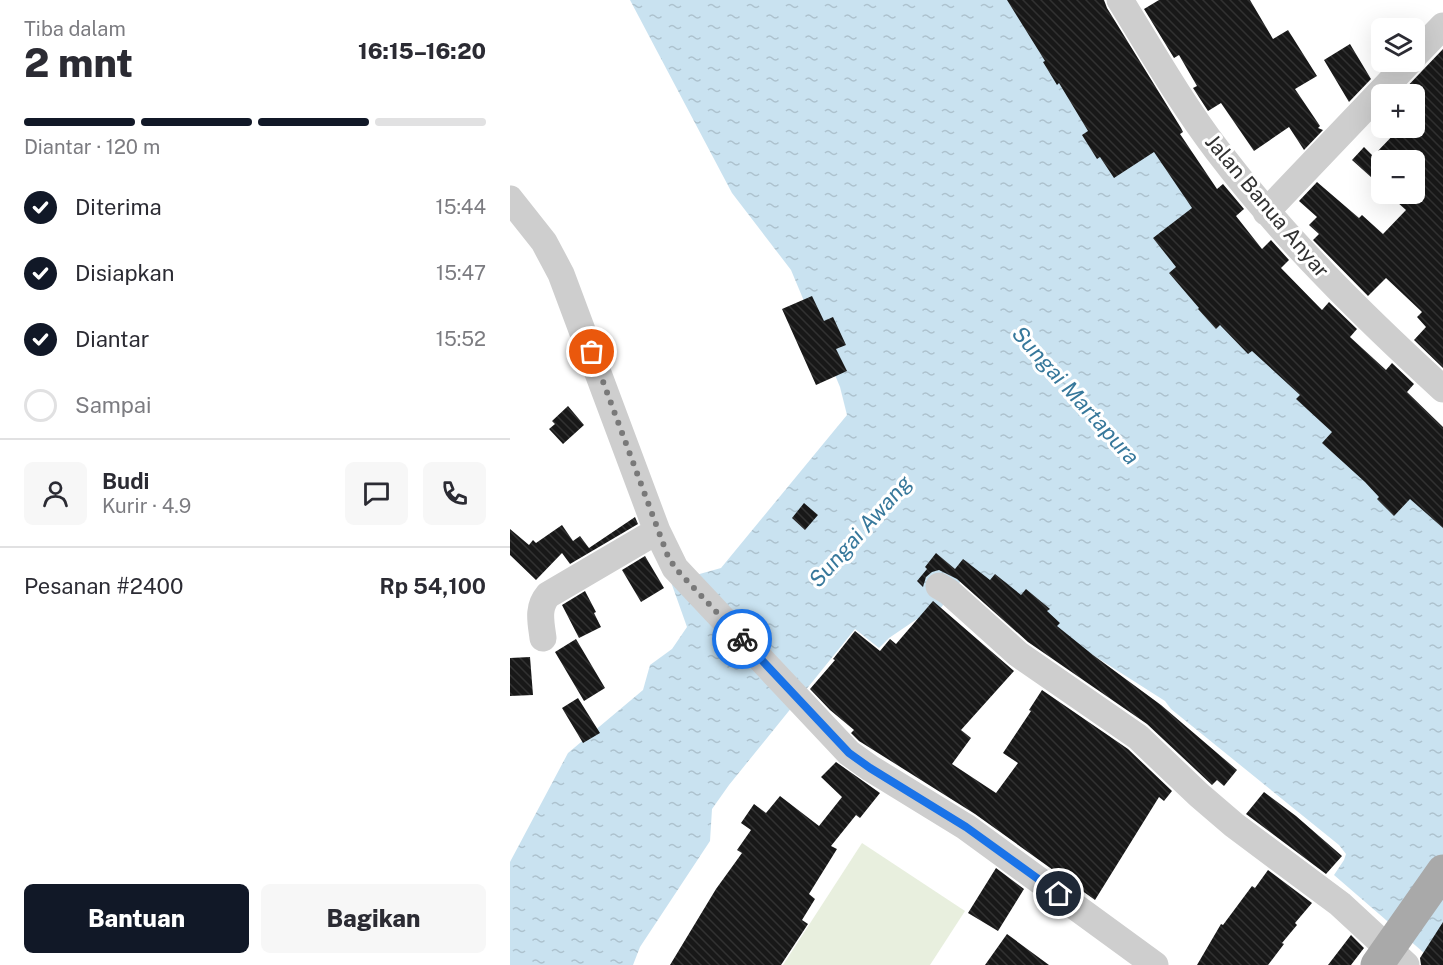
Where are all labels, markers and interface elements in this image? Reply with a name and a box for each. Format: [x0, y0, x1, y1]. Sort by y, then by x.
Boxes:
text: Tiba dalam [24, 17, 126, 41]
map controls [1371, 18, 1425, 204]
button: layers [1371, 18, 1425, 72]
text: 16:15–16:20 [358, 38, 486, 64]
text: 2 mnt [24, 40, 133, 86]
button: + [1371, 84, 1425, 138]
street label: Jalan Banua Anyar [1200, 129, 1335, 282]
text: Diantar · 120 m [24, 135, 160, 159]
button: − [1371, 150, 1425, 204]
icon: check [24, 191, 57, 224]
text: Diterima [75, 194, 162, 220]
text: 15:44 [436, 195, 486, 219]
icon: check [24, 257, 57, 290]
text: Disiapkan [75, 260, 174, 286]
text: 15:47 [436, 261, 486, 285]
water label: Sungai Martapura [1007, 320, 1145, 470]
icon: check [24, 323, 57, 356]
text: Diantar [75, 326, 149, 352]
pin [566, 326, 617, 377]
text: 15:52 [436, 327, 486, 351]
icon: bag [575, 335, 608, 368]
text: Sampai [75, 392, 151, 418]
button: person [24, 462, 87, 525]
button: chat [345, 462, 408, 525]
button: phone [423, 462, 486, 525]
text: Budi [102, 468, 149, 494]
water label: Sungai Awang [803, 469, 918, 592]
text: Kurir · 4.9 [102, 494, 191, 518]
text: Pesanan #2400 [24, 573, 183, 599]
text: Rp 54,100 [379, 573, 486, 599]
courier [712, 609, 772, 669]
icon: bike [726, 623, 759, 656]
pin [1033, 868, 1084, 919]
icon: home [1042, 877, 1075, 910]
button: Bantuan [24, 884, 249, 953]
button: Bagikan [261, 884, 486, 953]

